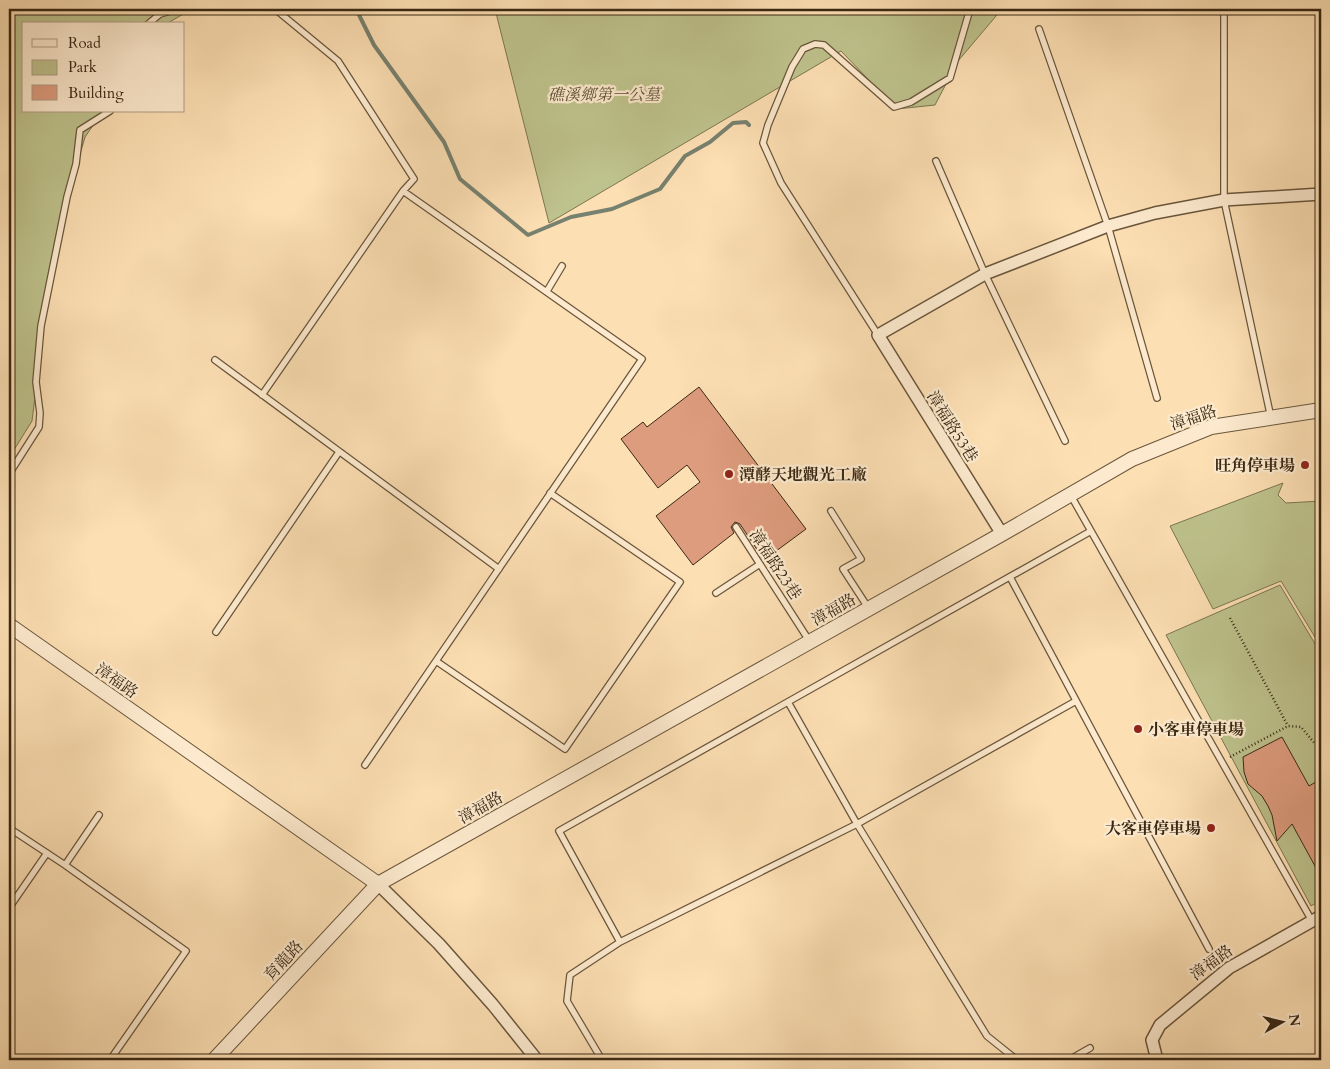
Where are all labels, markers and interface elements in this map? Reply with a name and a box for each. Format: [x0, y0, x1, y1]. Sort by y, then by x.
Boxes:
legend [22, 22, 185, 112]
text: Road [68, 33, 101, 53]
text: Park [68, 57, 97, 77]
text: Building [68, 83, 124, 103]
park label: 礁溪鄉第一公墓 [548, 84, 663, 106]
street label: 漳福路53巷 [922, 387, 983, 466]
street label: 漳福路 [1167, 400, 1220, 436]
place label: 旺角停車場 [1215, 455, 1295, 477]
marker: 旺角停車場 [1299, 459, 1311, 471]
place label: 潭酵天地觀光工廠 [739, 464, 867, 486]
marker: 潭酵天地觀光工廠 [723, 468, 735, 480]
street label: 漳福路23巷 [744, 525, 806, 604]
street label: 漳福路 [807, 589, 860, 631]
street label: 漳福路 [90, 658, 142, 704]
place label: 小客車停車場 [1148, 719, 1244, 741]
marker: 小客車停車場 [1132, 723, 1144, 735]
street label: 漳福路 [454, 787, 507, 829]
place label: 大客車停車場 [1105, 818, 1201, 840]
marker: 大客車停車場 [1205, 822, 1217, 834]
street label: 育龍路 [259, 936, 308, 986]
street label: 漳福路 [1186, 940, 1237, 986]
north arrow [1258, 996, 1308, 1046]
text: N [1284, 1013, 1305, 1028]

